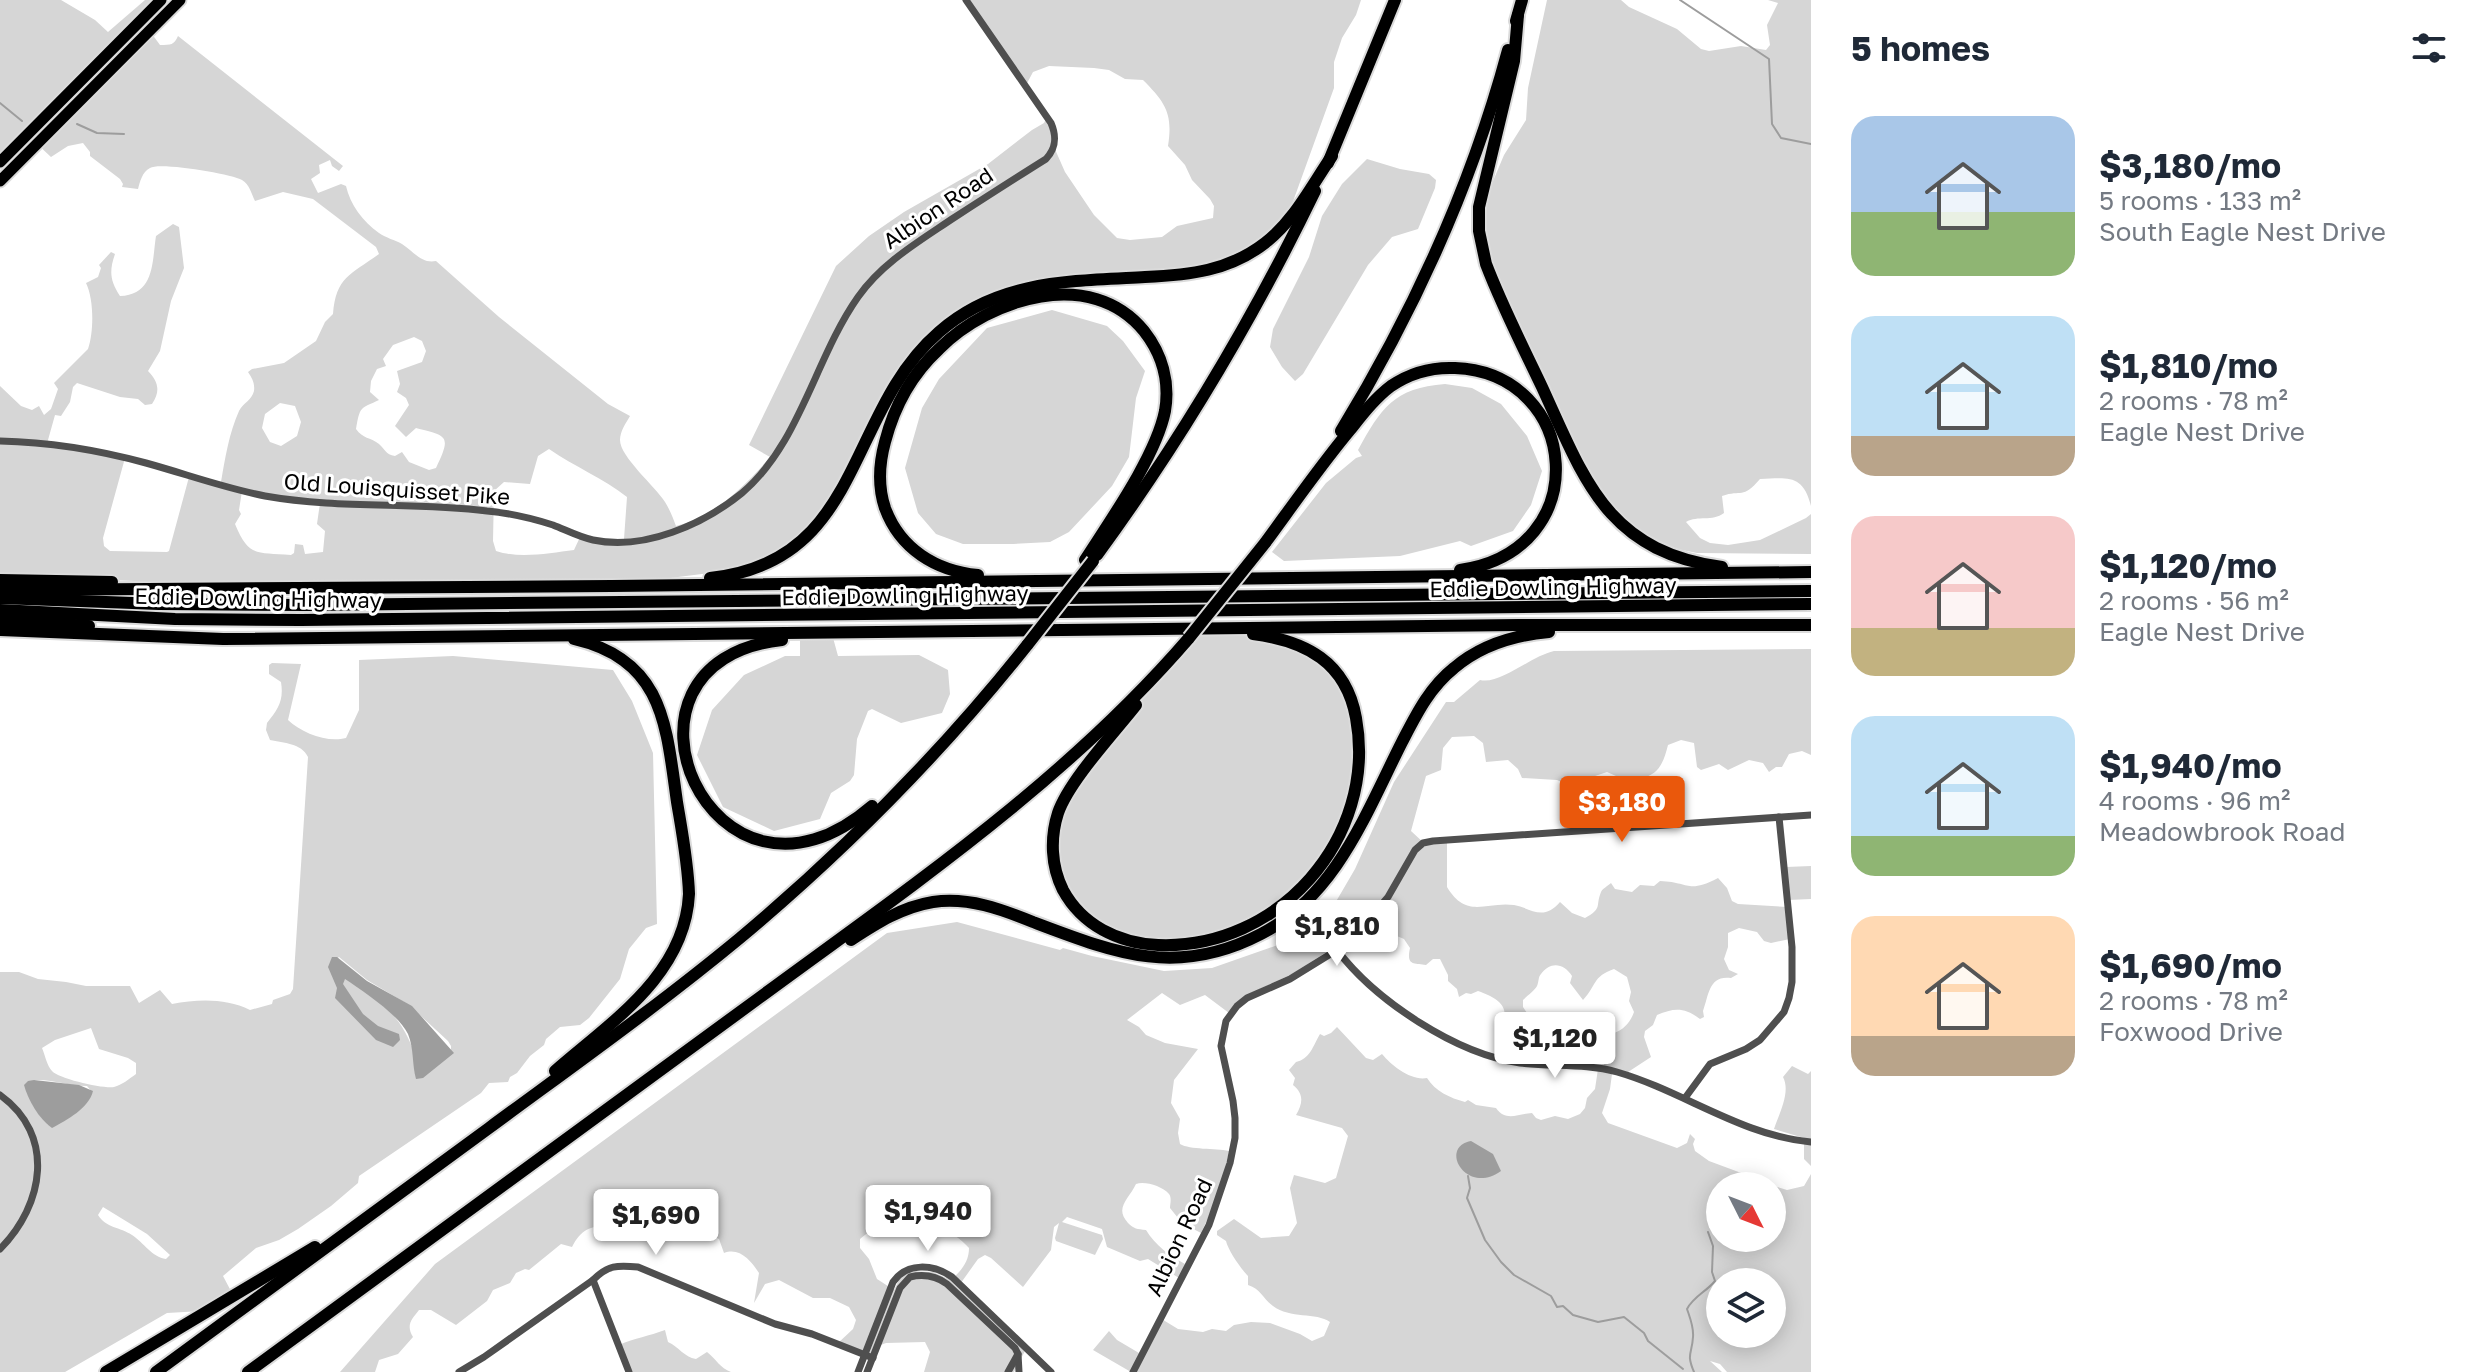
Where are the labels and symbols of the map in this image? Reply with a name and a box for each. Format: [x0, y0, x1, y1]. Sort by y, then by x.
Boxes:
street label: Albion Road [878, 161, 998, 254]
street label: Old Louisquisset Pike [283, 467, 511, 510]
street label: Eddie Dowling Highway [1429, 571, 1677, 602]
street label: Eddie Dowling Highway [781, 579, 1029, 610]
street label: Eddie Dowling Highway [134, 582, 382, 613]
pin: $3,180 [1557, 776, 1687, 844]
pin: $1,810 [1272, 900, 1402, 968]
pin: $1,120 [1490, 1012, 1620, 1080]
north arrow [1706, 1172, 1786, 1252]
street label: Albion Road [1139, 1174, 1218, 1300]
pin: $1,940 [863, 1185, 993, 1253]
pin: $1,690 [591, 1189, 721, 1257]

